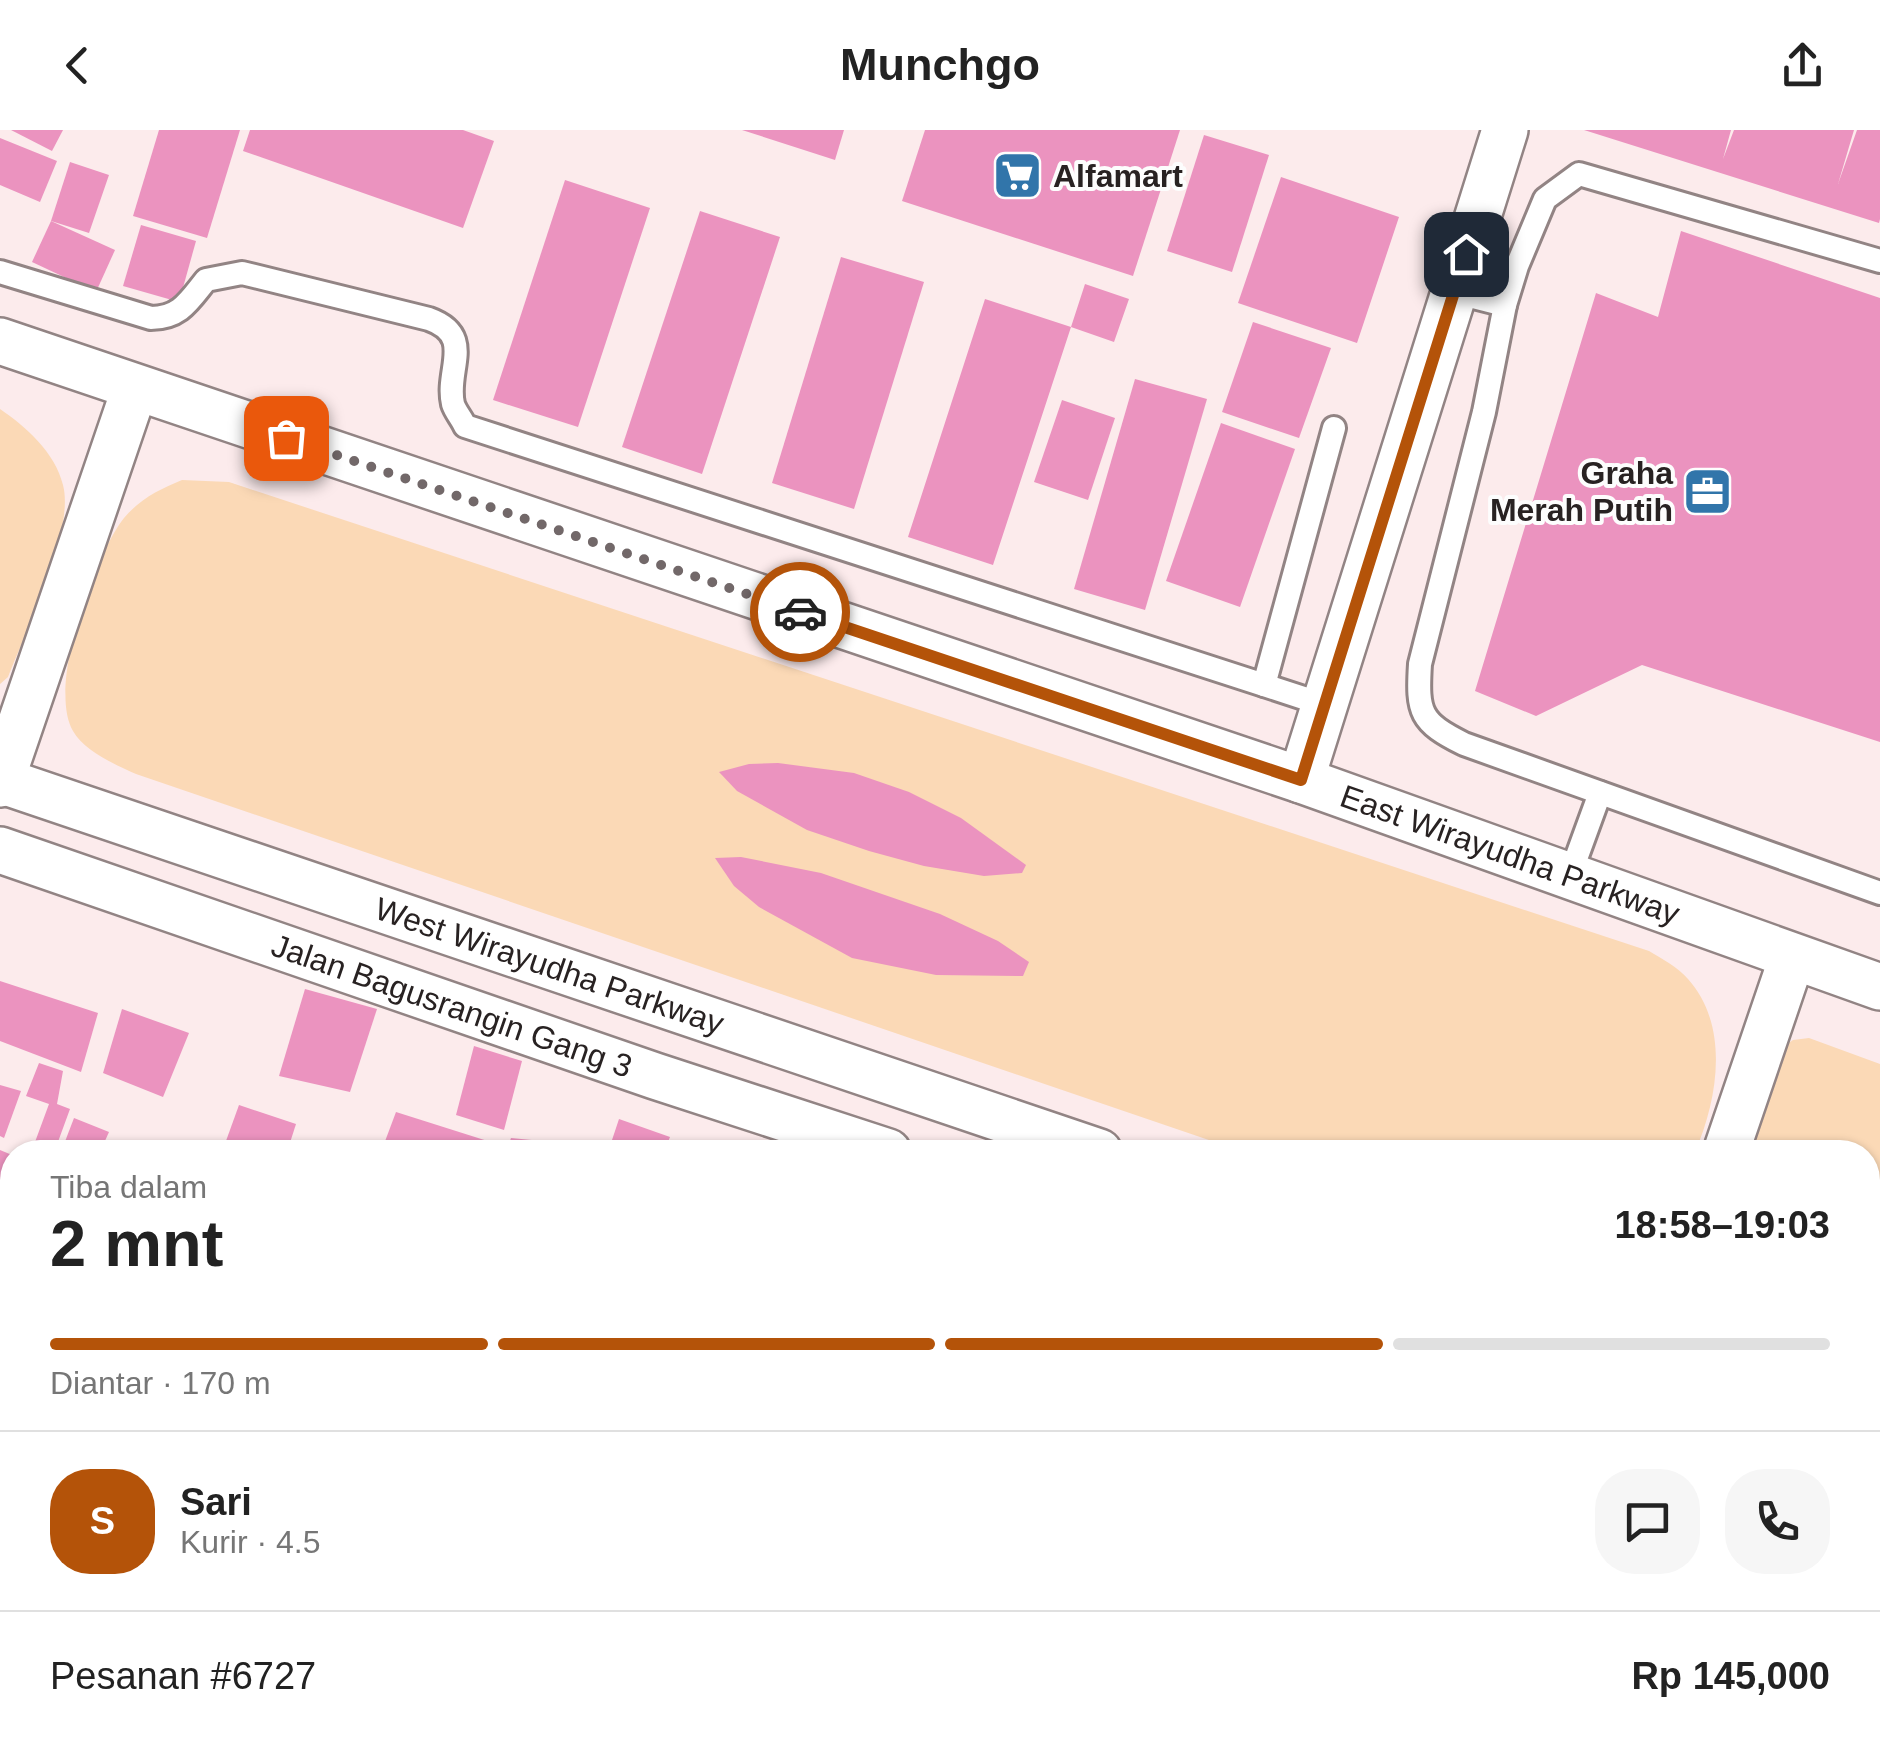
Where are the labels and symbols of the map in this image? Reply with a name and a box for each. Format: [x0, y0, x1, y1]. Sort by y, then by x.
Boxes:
supermarket icon: Alfamart [992, 150, 1044, 202]
place label: Alfamart [1053, 158, 1183, 194]
pin [1424, 212, 1509, 297]
pin [244, 396, 329, 481]
place label: Graha Merah Putih [1490, 455, 1673, 528]
office icon: Graha Merah Putih [1682, 465, 1734, 517]
courier [750, 562, 850, 662]
street label: East Wirayudha Parkway [1336, 778, 1684, 932]
street label: West Wirayudha Parkway [370, 890, 728, 1042]
street label: Jalan Bagusrangin Gang 3 [267, 927, 637, 1085]

